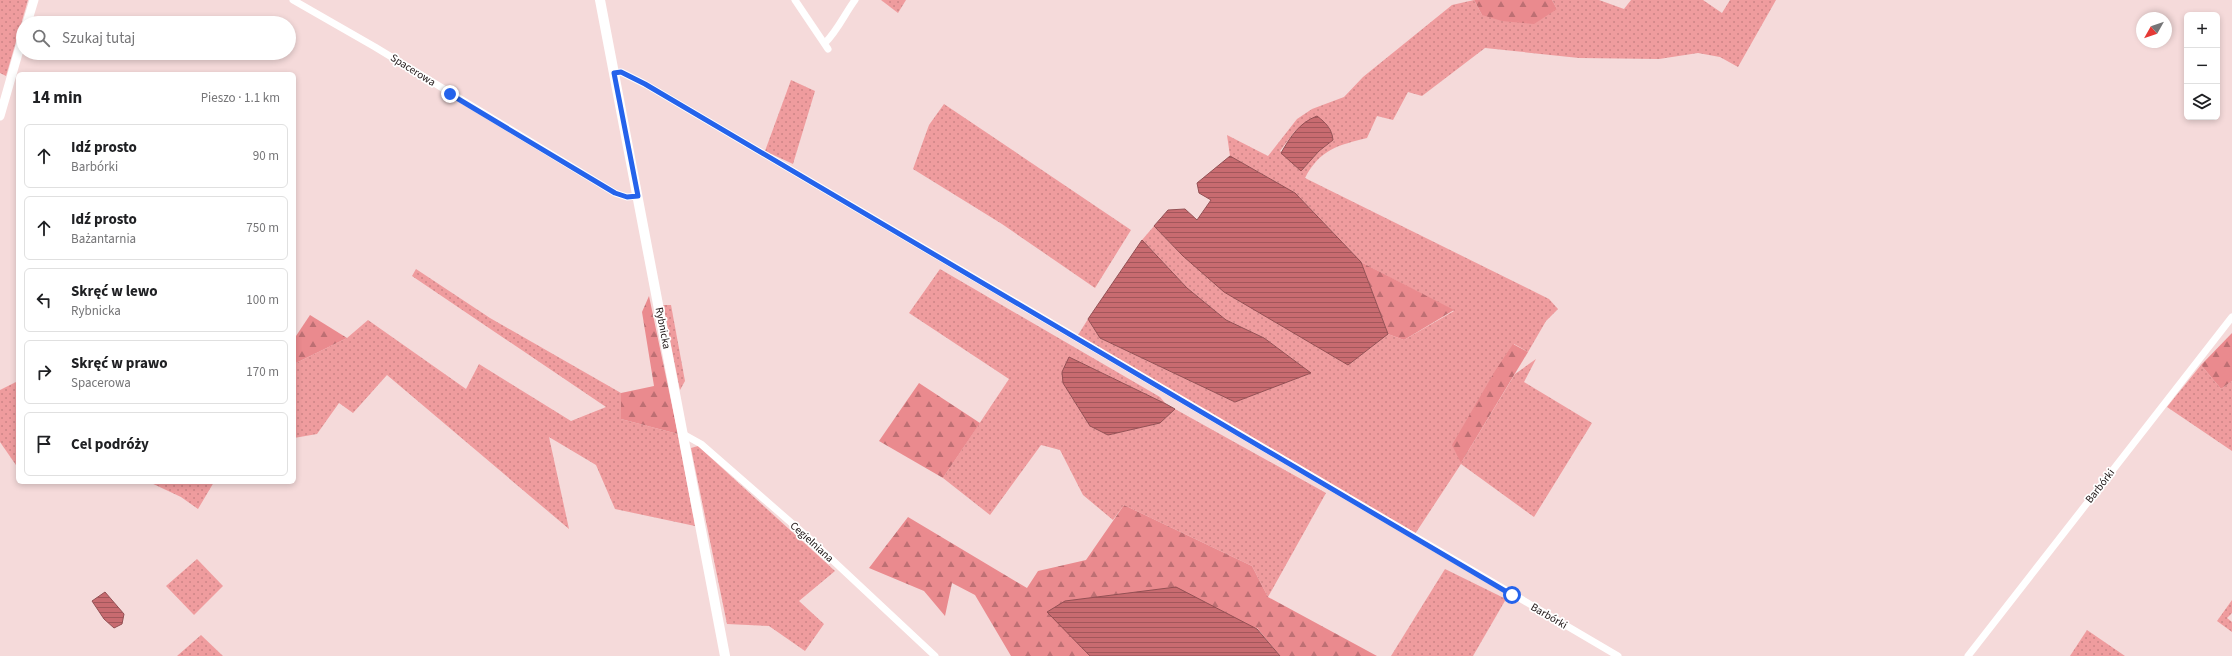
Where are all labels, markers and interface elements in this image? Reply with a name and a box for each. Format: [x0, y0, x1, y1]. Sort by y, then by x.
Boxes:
north arrow [2136, 12, 2172, 48]
map controls [2184, 12, 2220, 120]
button: + [2184, 12, 2220, 48]
search box [16, 16, 296, 60]
icon: search [30, 27, 52, 49]
text: Szukaj tutaj [62, 28, 135, 49]
button: − [2184, 48, 2220, 84]
street label: Spacerowa [388, 50, 438, 90]
button: layers [2184, 84, 2220, 120]
route end [441, 85, 459, 103]
text: 14 min [32, 86, 82, 110]
text: Pieszo · 1.1 km [201, 89, 280, 107]
text: Idź prosto [71, 137, 137, 158]
icon: ahead [33, 145, 55, 167]
text: 90 m [253, 147, 279, 165]
text: Barbórki [71, 158, 118, 176]
text: Idź prosto [71, 209, 137, 230]
icon: ahead [33, 217, 55, 239]
text: 750 m [246, 219, 279, 237]
text: Bażantarnia [71, 230, 136, 248]
text: Skręć w lewo [71, 281, 158, 302]
icon: left [33, 289, 55, 311]
text: 100 m [246, 291, 279, 309]
text: Rybnicka [71, 302, 121, 320]
street label: Rybnicka [652, 306, 674, 350]
text: Skręć w prawo [71, 353, 168, 374]
icon: right [33, 361, 55, 383]
text: 170 m [246, 363, 279, 381]
text: Spacerowa [71, 374, 131, 392]
icon: arrive [33, 433, 55, 455]
text: Cel podróży [71, 434, 149, 455]
street label: Barbórki [2082, 466, 2118, 506]
street label: Cegielniana [787, 518, 837, 566]
route start [1503, 586, 1521, 604]
street label: Barbórki [1528, 600, 1570, 632]

